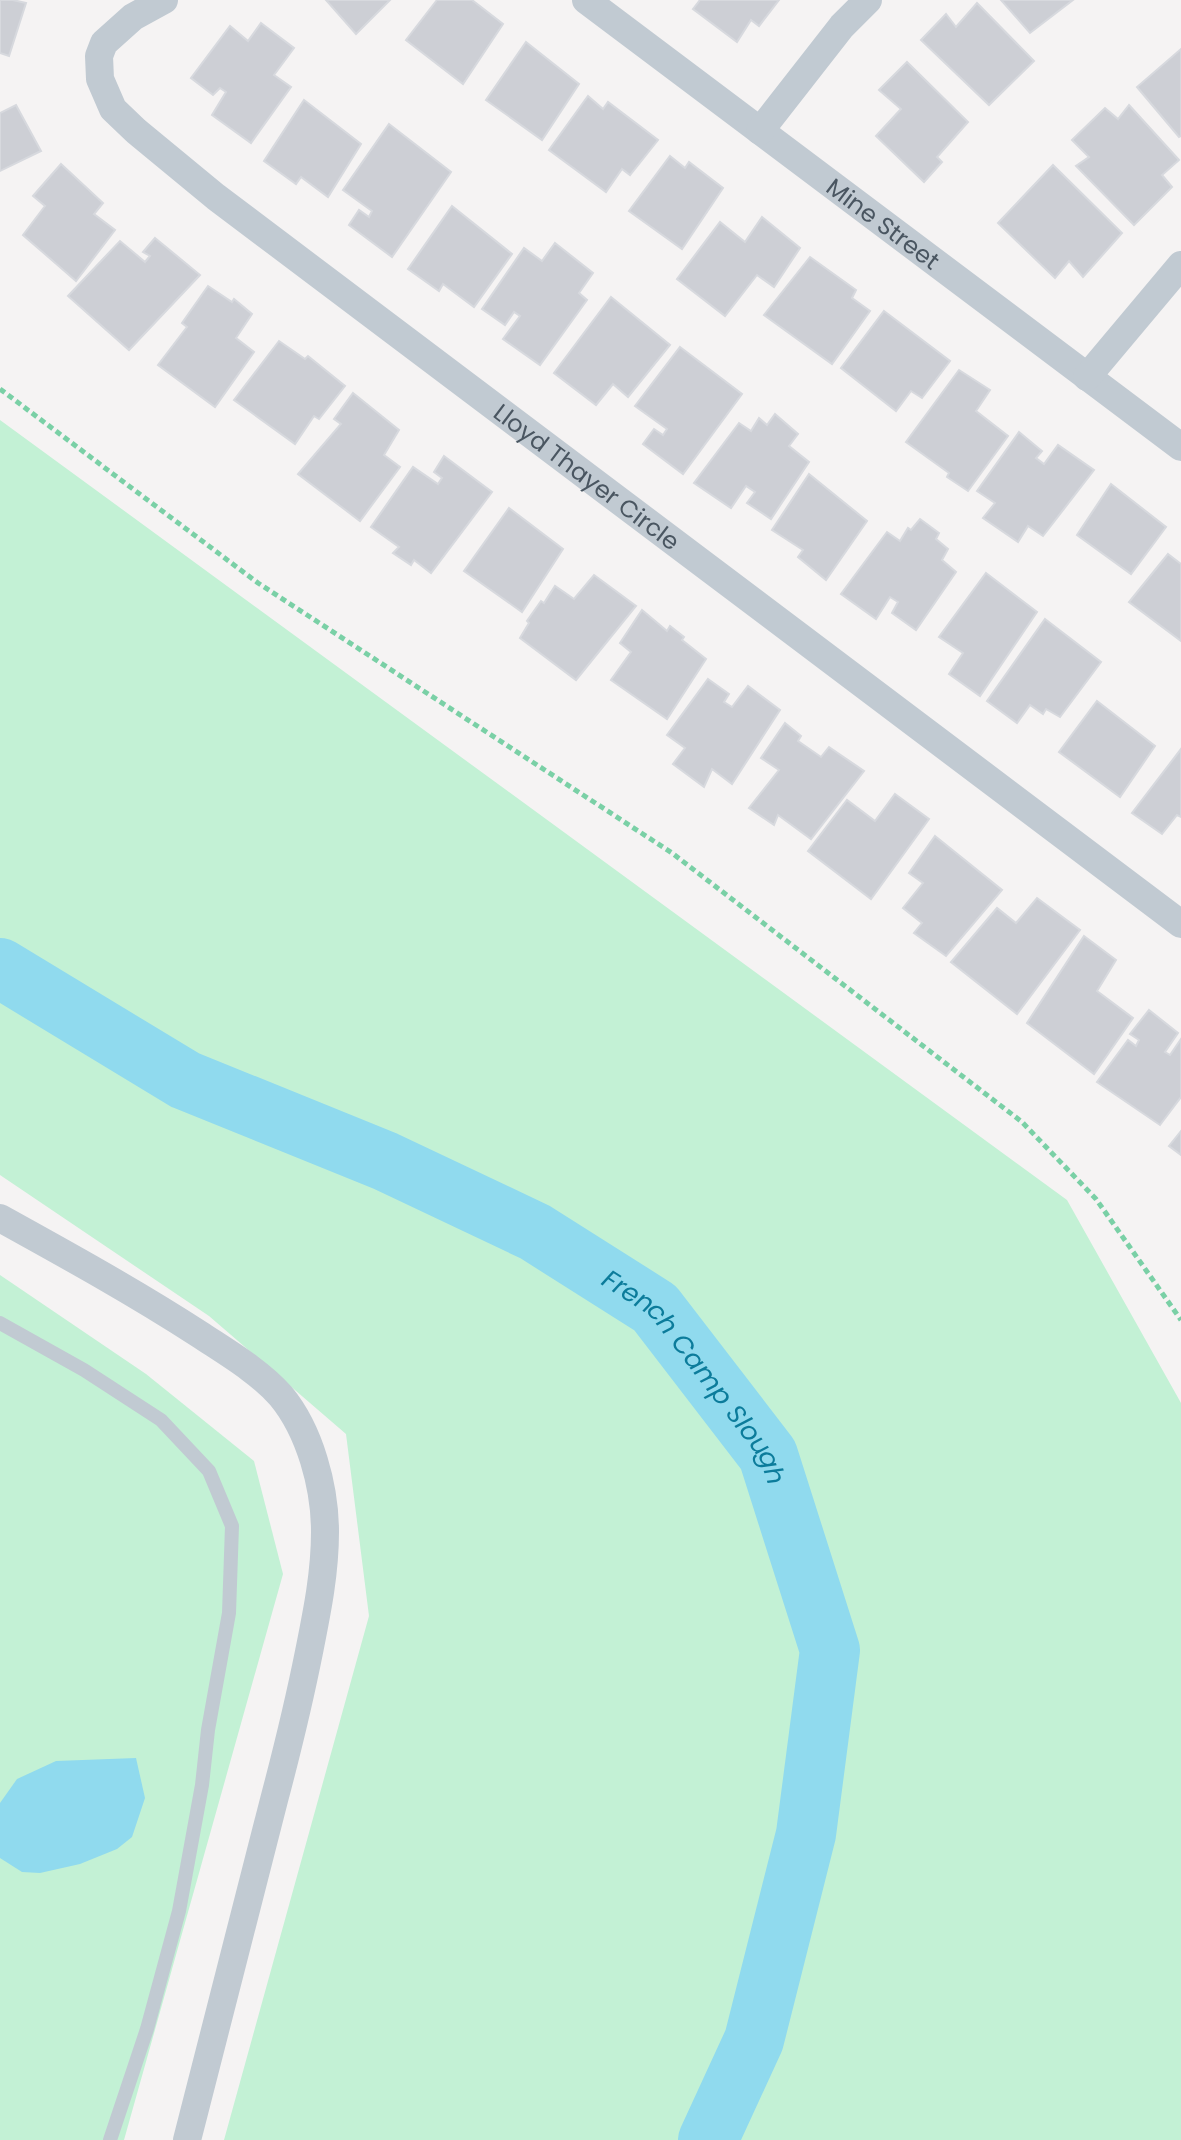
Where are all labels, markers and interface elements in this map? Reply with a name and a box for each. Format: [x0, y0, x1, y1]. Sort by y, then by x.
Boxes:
street label: Mine Street [820, 170, 947, 277]
street label: Lloyd Thayer Circle [487, 396, 687, 557]
water label: French Camp Slough [595, 1261, 794, 1489]

